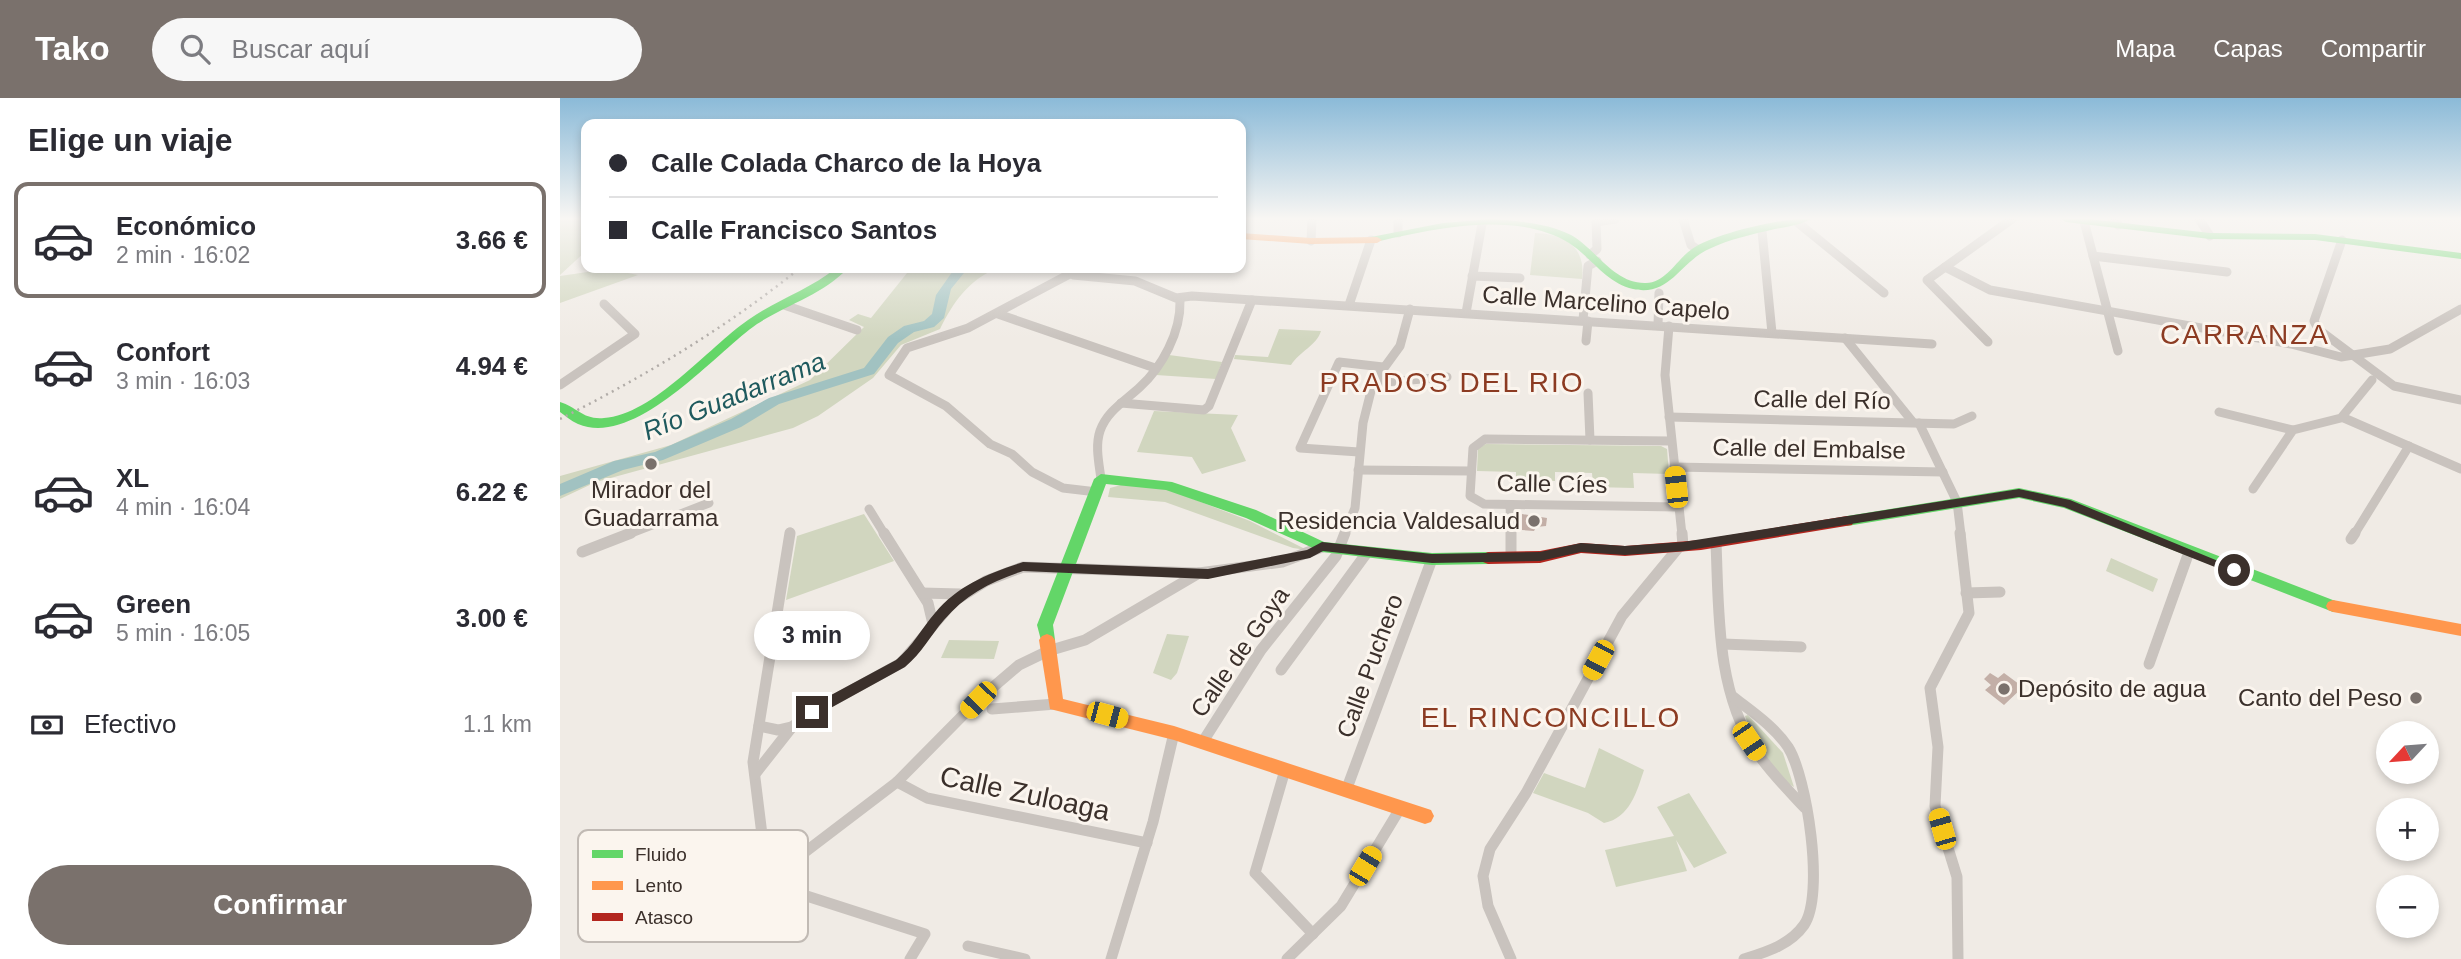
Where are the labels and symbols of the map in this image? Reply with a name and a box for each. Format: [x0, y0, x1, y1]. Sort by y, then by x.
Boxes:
street label: Calle Marcelino Capelo [1481, 280, 1731, 325]
district label: CARRANZA [2160, 319, 2330, 350]
water label: Río Guadarrama [639, 346, 829, 446]
district label: PRADOS DEL RIO [1319, 367, 1585, 398]
street label: Calle del Río [1753, 385, 1891, 414]
street label: Calle del Embalse [1712, 433, 1906, 464]
marker: Mirador del Guadarrama [643, 456, 659, 472]
car [1664, 465, 1689, 509]
street label: Calle Cíes [1496, 469, 1608, 498]
place label: Mirador del Guadarrama [584, 476, 719, 531]
place label: Residencia Valdesalud [1278, 507, 1520, 534]
marker: Residencia Valdesalud [1526, 513, 1542, 529]
route start [2218, 554, 2250, 586]
street label: Calle de Goya [1185, 581, 1295, 722]
street label: Calle Puchero [1331, 590, 1408, 741]
callout: 3 min [754, 610, 870, 660]
car [1579, 637, 1618, 683]
place label: Depósito de agua [2018, 675, 2207, 702]
car [956, 678, 1001, 722]
marker: Depósito de agua [1996, 681, 2012, 697]
place label: Canto del Peso [2238, 684, 2402, 711]
marker: Canto del Peso [2408, 690, 2424, 706]
route end [796, 696, 828, 728]
car [1084, 699, 1131, 731]
district label: EL RINCONCILLO [1421, 702, 1681, 733]
car [1729, 718, 1770, 764]
north arrow [2376, 721, 2440, 784]
street label: Calle Zuloaga [937, 760, 1113, 827]
car [1927, 806, 1958, 852]
legend [578, 830, 808, 942]
car [1346, 843, 1385, 889]
text: Fluido [635, 844, 687, 865]
text: Lento [635, 875, 683, 896]
text: Atasco [635, 907, 693, 928]

